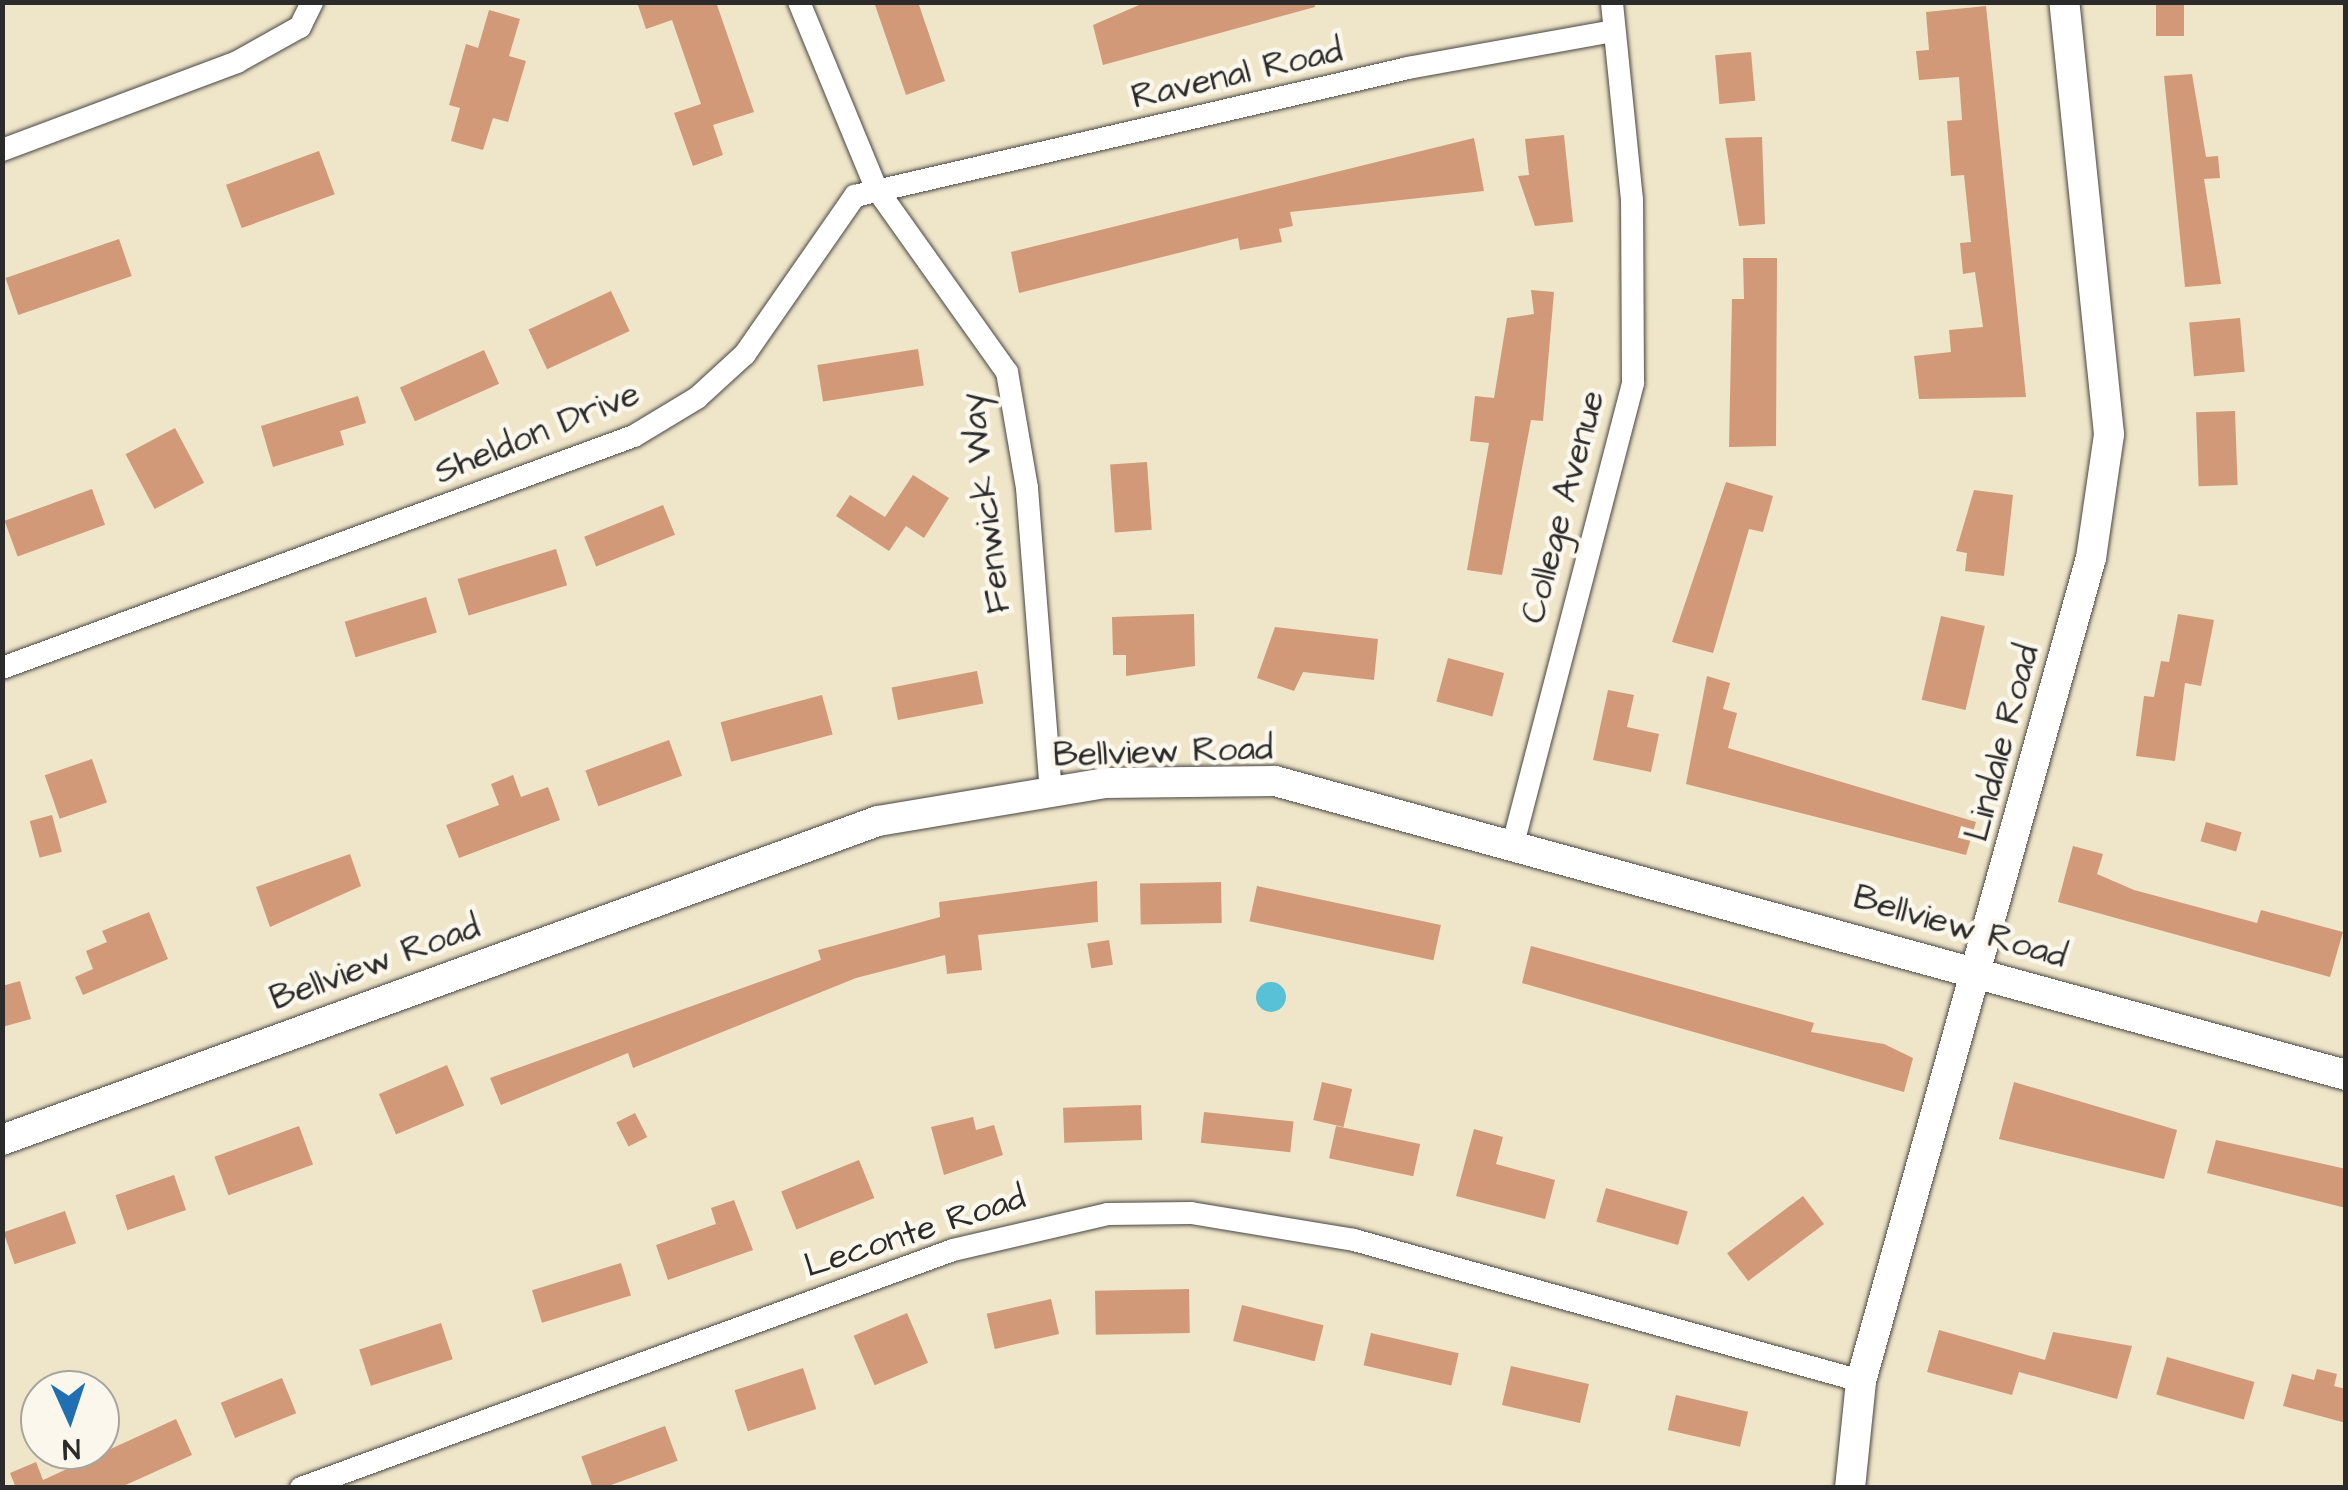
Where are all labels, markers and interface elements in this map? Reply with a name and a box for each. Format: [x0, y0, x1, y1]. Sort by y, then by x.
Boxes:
street label: Ravenal Road [1128, 29, 1346, 119]
street label: Sheldon Drive [428, 373, 646, 493]
street label: College Avenue [1512, 386, 1614, 628]
street label: Fenwick Way [952, 390, 1020, 616]
street label: Lindale Road [1956, 640, 2048, 846]
street label: Bellview Road [1052, 727, 1274, 777]
street label: Bellview Road [1849, 877, 2071, 977]
street label: Bellview Road [264, 906, 486, 1020]
street label: Leconte Road [799, 1176, 1031, 1288]
north arrow [20, 1370, 120, 1470]
text: N [62, 1429, 81, 1468]

